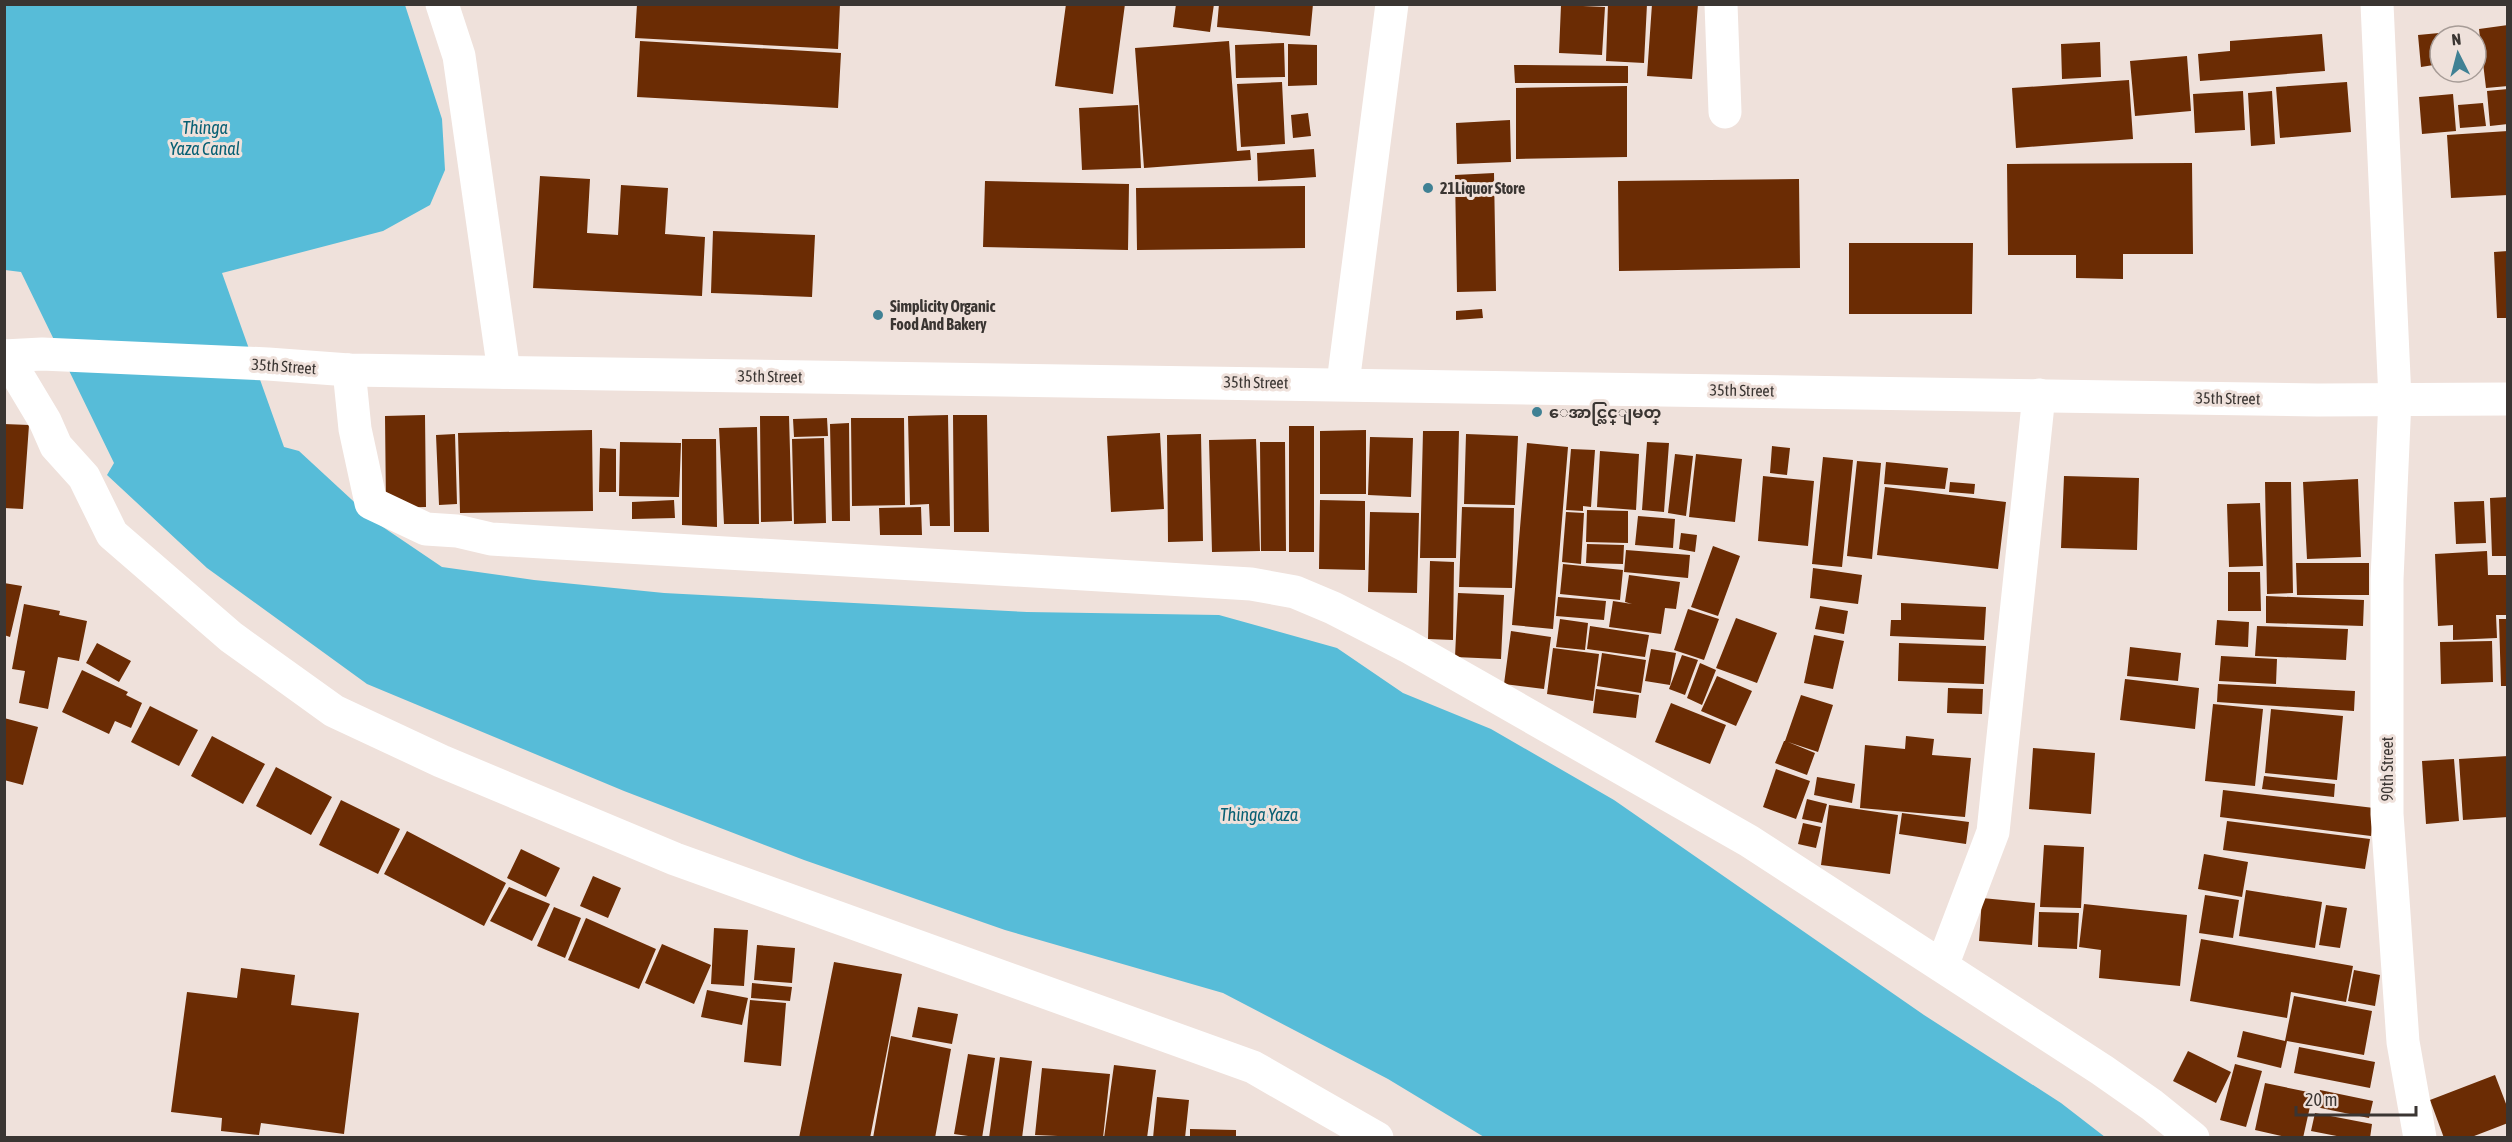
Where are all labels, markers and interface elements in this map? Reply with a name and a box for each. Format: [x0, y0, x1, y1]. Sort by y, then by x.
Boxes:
north arrow [2428, 24, 2488, 84]
text: N [2451, 30, 2462, 49]
water label: Thinga Yaza Canal [170, 117, 240, 159]
place label: 21Liquor Store [1440, 179, 1525, 197]
marker: 21Liquor Store [1421, 181, 1435, 195]
place label: Simplicity Organic Food And Bakery [890, 297, 995, 333]
marker: Simplicity Organic Food And Bakery [871, 308, 885, 322]
street label: 35th Street [251, 355, 317, 377]
street label: 35th Street [737, 366, 803, 386]
street label: 35th Street [1223, 372, 1289, 392]
street label: 35th Street [1709, 380, 1775, 400]
street label: 35th Street [2195, 388, 2261, 408]
place label: ေအာင္လြင္ျမတ္ [1549, 402, 1661, 426]
marker: ေအာင္လြင္ျမတ္ [1530, 405, 1544, 419]
street label: 90th Street [2378, 736, 2396, 801]
water label: Thinga Yaza [1220, 804, 1299, 825]
scale bar [2296, 1079, 2416, 1117]
text: 20 m [2305, 1089, 2337, 1110]

